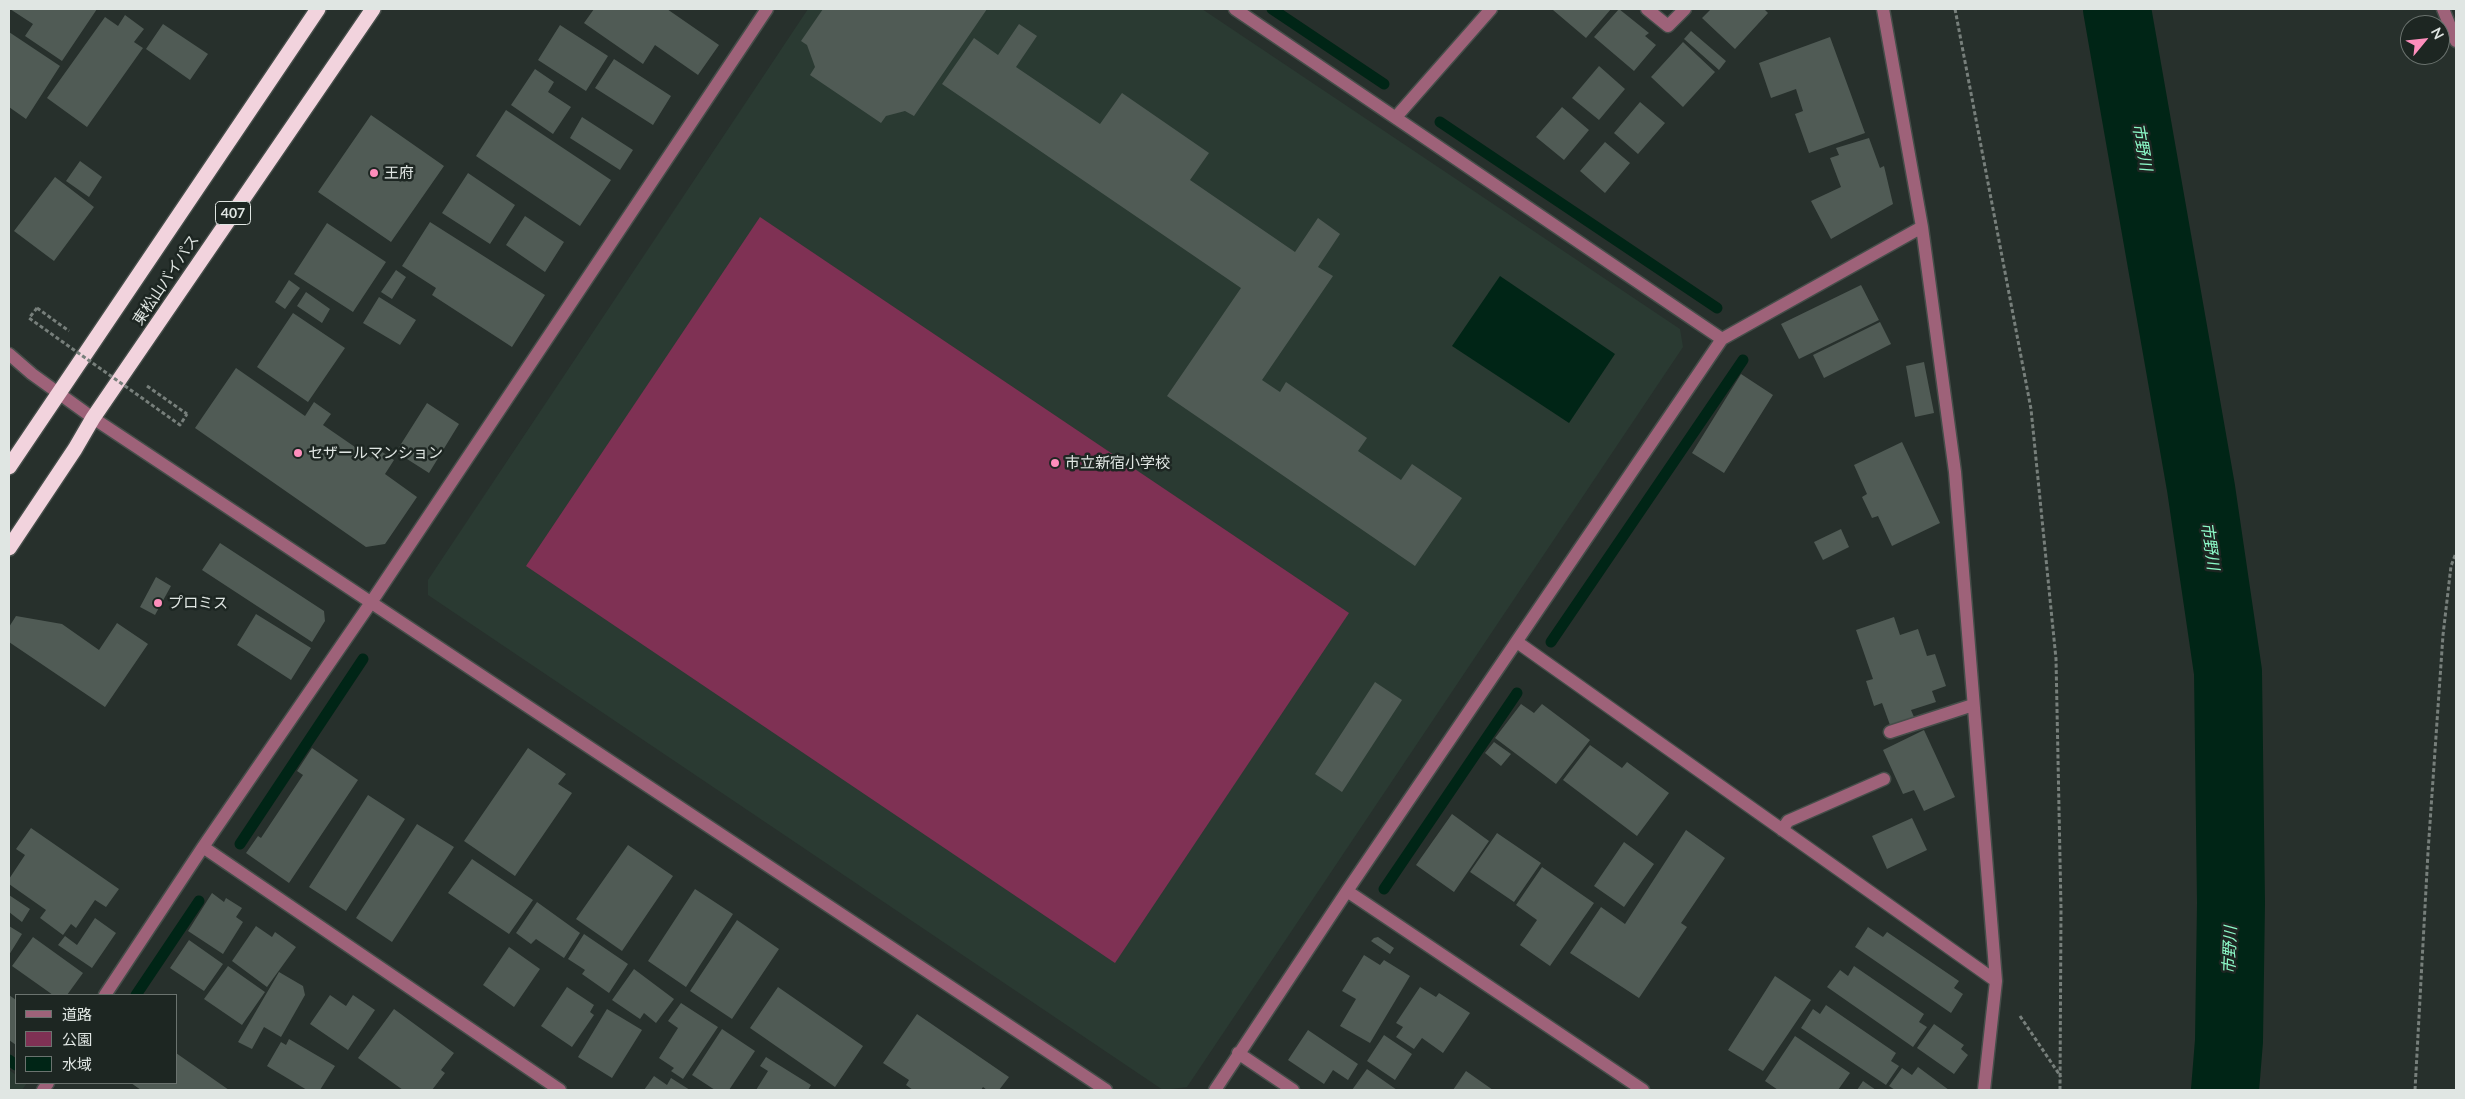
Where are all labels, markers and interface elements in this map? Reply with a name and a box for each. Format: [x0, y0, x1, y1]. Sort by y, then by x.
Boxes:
north arrow [2400, 15, 2450, 65]
text: N [2428, 24, 2448, 42]
water label: 市野川 [2128, 122, 2156, 172]
place label: 王府 [384, 164, 414, 182]
marker: 王府 [368, 167, 380, 179]
road number: 407 [216, 202, 250, 224]
street label: 東松山バイパス [129, 231, 203, 329]
place label: セザールマンション [308, 444, 443, 462]
marker: セザールマンション [292, 447, 304, 459]
place label: 市立新宿小学校 [1065, 454, 1170, 472]
marker: 市立新宿小学校 [1049, 457, 1061, 469]
water label: 市野川 [2197, 521, 2223, 571]
place label: プロミス [168, 594, 228, 612]
marker: プロミス [152, 597, 164, 609]
water label: 市野川 [2220, 926, 2240, 974]
legend [15, 994, 178, 1084]
text: 道路 [62, 1005, 92, 1023]
text: 公園 [62, 1030, 92, 1048]
text: 水域 [62, 1055, 92, 1073]

